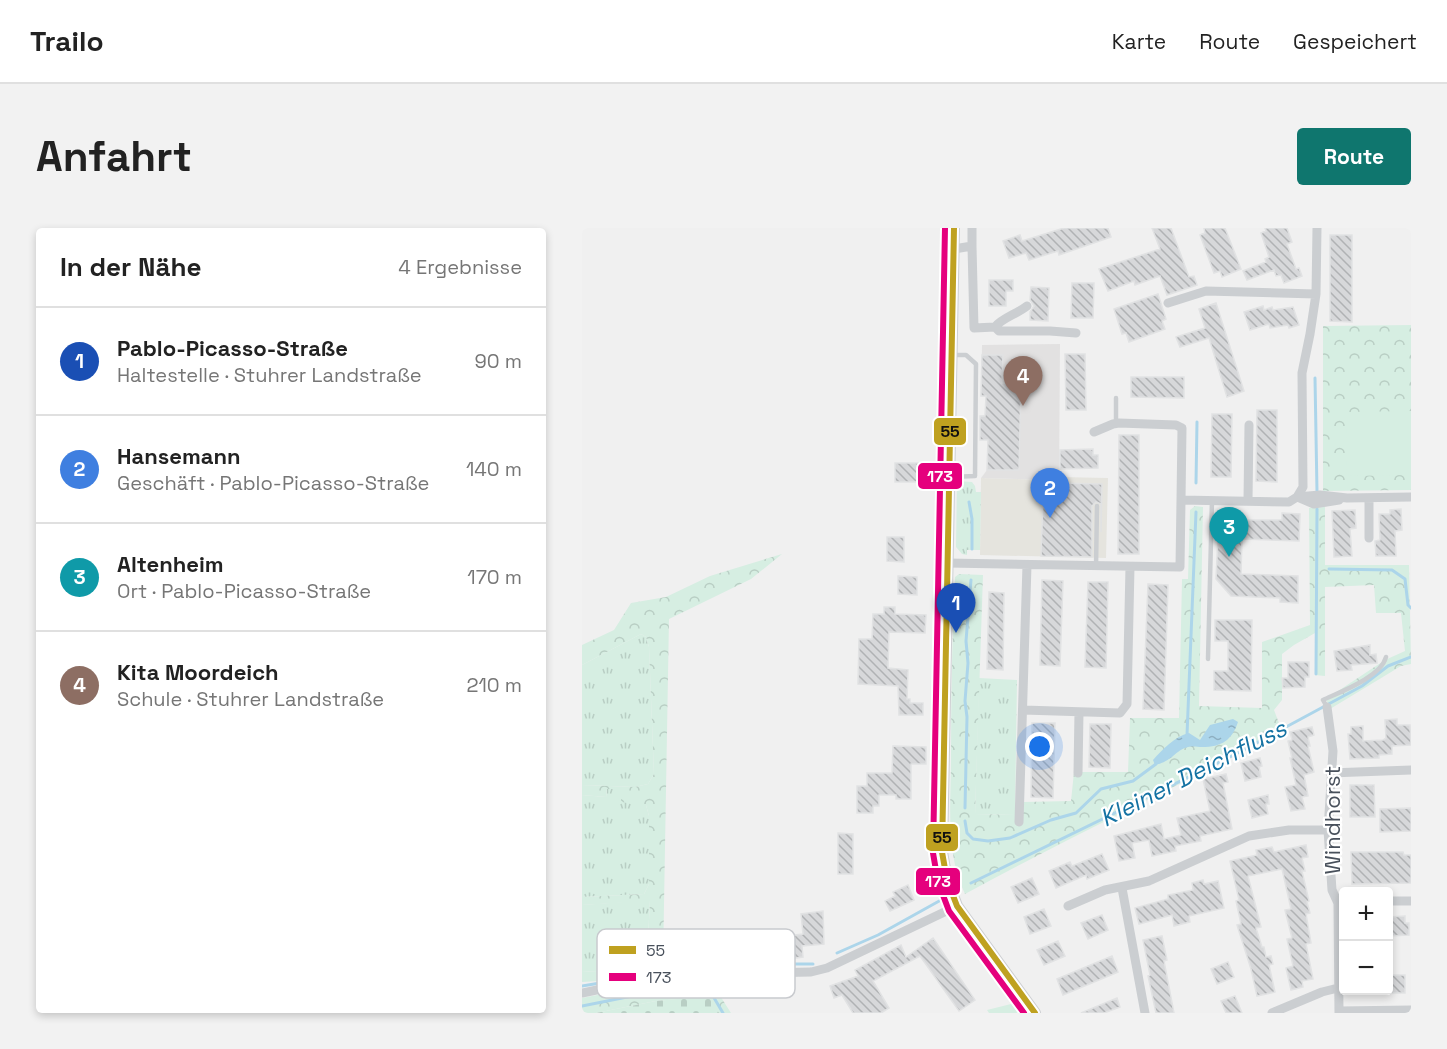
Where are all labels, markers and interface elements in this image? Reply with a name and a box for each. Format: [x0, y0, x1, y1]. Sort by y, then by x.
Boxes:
text: Trailo [30, 23, 104, 59]
text: Karte [1112, 28, 1166, 55]
text: Route [1199, 28, 1260, 55]
text: Gespeichert [1293, 28, 1417, 55]
button: Route [1297, 128, 1411, 185]
text: Anfahrt [36, 130, 192, 183]
text: In der Nähe [60, 250, 201, 284]
text: 4 Ergebnisse [398, 254, 522, 280]
text: Pablo-Picasso-Straße [117, 334, 348, 362]
text: 1 [75, 348, 84, 374]
text: 90 m [475, 348, 522, 374]
pin: 4 [1004, 356, 1042, 406]
text: Haltestelle · Stuhrer Landstraße [117, 362, 422, 388]
line badge: 55 [933, 417, 967, 446]
text: 55 [940, 421, 960, 442]
text: Hansemann [117, 442, 241, 470]
text: 2 [74, 456, 85, 482]
text: 140 m [466, 456, 522, 482]
line badge: 173 [917, 462, 963, 490]
text: 173 [927, 466, 953, 487]
pin: 2 [1030, 468, 1070, 518]
text: Geschäft · Pablo-Picasso-Straße [117, 470, 429, 496]
pin: 3 [1210, 508, 1248, 557]
text: Altenheim [117, 550, 224, 578]
text: 3 [73, 564, 86, 590]
text: 170 m [467, 564, 522, 590]
text: Ort · Pablo-Picasso-Straße [117, 578, 371, 604]
pin: 1 [936, 584, 976, 633]
text: Kita Moordeich [117, 658, 279, 686]
text: 4 [73, 672, 86, 698]
text: 210 m [466, 672, 522, 698]
text: Schule · Stuhrer Landstraße [117, 686, 384, 712]
water label: Kleiner Deichfluss [1094, 712, 1293, 833]
your location [1025, 732, 1054, 761]
street label: Windhorst [1318, 766, 1346, 874]
line badge: 55 [925, 823, 959, 852]
text: 55 [932, 827, 952, 848]
line badge: 173 [915, 867, 961, 896]
text: 173 [925, 871, 951, 892]
map controls [1339, 887, 1393, 995]
button: + [1339, 887, 1393, 941]
legend [597, 929, 795, 998]
text: 55 [646, 940, 665, 961]
button: − [1339, 941, 1393, 995]
text: 173 [646, 967, 671, 988]

